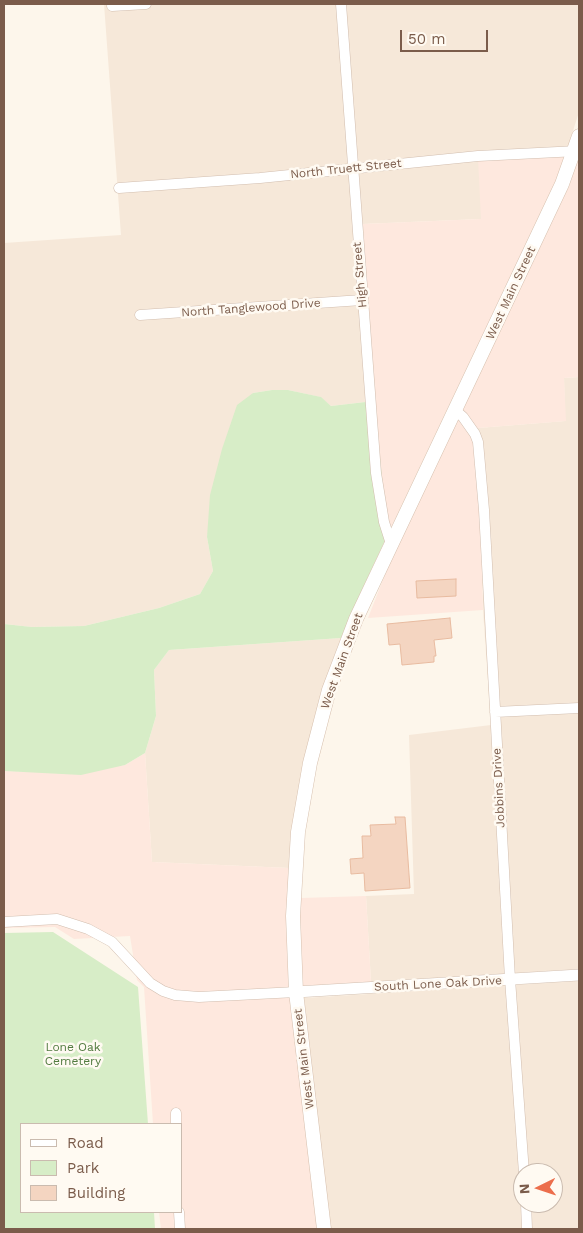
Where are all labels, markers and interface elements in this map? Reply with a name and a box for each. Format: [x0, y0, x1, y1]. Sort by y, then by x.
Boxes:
scale bar [403, 20, 490, 52]
text: 50 m [408, 30, 445, 48]
street label: North Truett Street [290, 156, 402, 182]
street label: High Street [350, 241, 370, 309]
street label: West Main Street [483, 244, 539, 342]
street label: North Tanglewood Drive [181, 296, 321, 320]
street label: West Main Street [318, 611, 366, 711]
street label: Jobbins Drive [490, 748, 508, 828]
street label: South Lone Oak Drive [374, 973, 502, 995]
street label: West Main Street [291, 1008, 317, 1110]
park label: Lone Oak Cemetery [45, 1040, 101, 1068]
legend [20, 1123, 182, 1213]
text: Road [67, 1134, 104, 1152]
text: Park [67, 1159, 99, 1177]
north arrow [513, 1163, 563, 1213]
text: N [516, 1183, 532, 1195]
text: Building [67, 1184, 125, 1202]

